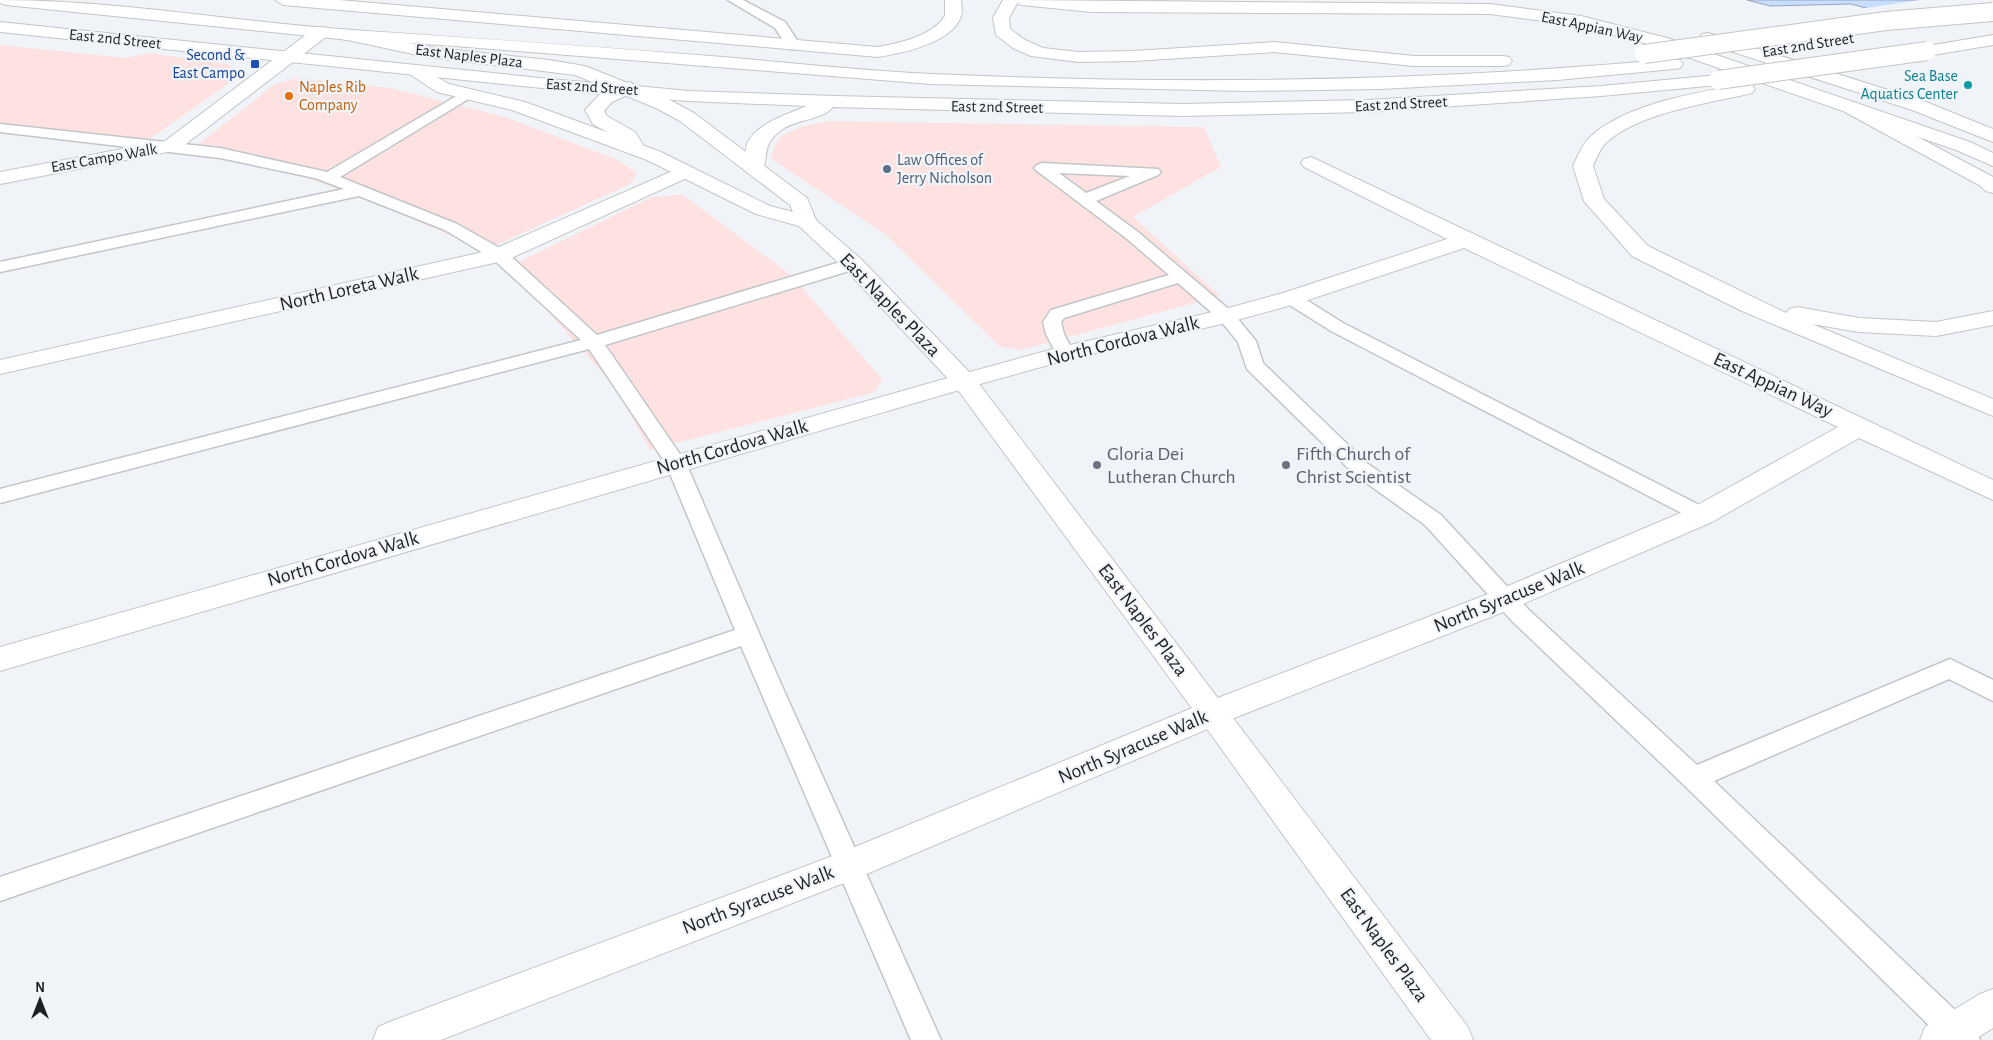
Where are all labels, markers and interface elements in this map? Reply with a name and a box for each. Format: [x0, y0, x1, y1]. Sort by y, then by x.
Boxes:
street label: East Appian Way [1540, 8, 1644, 47]
street label: East 2nd Street [68, 26, 162, 52]
street label: East 2nd Street [1761, 30, 1855, 60]
street label: East Naples Plaza [414, 41, 524, 71]
place label: Second & East Campo [172, 47, 245, 81]
marker: Second & East Campo [249, 58, 261, 70]
place label: Sea Base Aquatics Center [1861, 68, 1959, 102]
street label: East 2nd Street [545, 76, 639, 98]
place label: Naples Rib Company [299, 79, 366, 114]
marker: Sea Base Aquatics Center [1962, 79, 1974, 91]
marker: Naples Rib Company [283, 90, 295, 102]
street label: East 2nd Street [1354, 94, 1448, 114]
street label: East 2nd Street [951, 98, 1043, 116]
street label: East Campo Walk [50, 141, 159, 175]
place label: Law Offices of Jerry Nicholson [897, 152, 992, 187]
marker: Law Offices of Jerry Nicholson [881, 163, 893, 175]
street label: East Naples Plaza [836, 249, 944, 361]
street label: North Loreta Walk [278, 263, 420, 315]
street label: North Cordova Walk [1045, 312, 1201, 370]
street label: East Appian Way [1710, 349, 1836, 421]
street label: North Cordova Walk [654, 416, 810, 478]
place label: Gloria Dei Lutheran Church [1107, 444, 1236, 487]
place label: Fifth Church of Christ Scientist [1296, 444, 1412, 487]
marker: Gloria Dei Lutheran Church [1091, 459, 1103, 471]
marker: Fifth Church of Christ Scientist [1280, 459, 1292, 471]
street label: North Cordova Walk [265, 528, 421, 590]
street label: North Syracuse Walk [1431, 558, 1587, 636]
street label: East Naples Plaza [1094, 560, 1192, 680]
street label: North Syracuse Walk [1055, 706, 1211, 788]
street label: North Syracuse Walk [680, 862, 836, 938]
street label: East Naples Plaza [1336, 884, 1432, 1006]
north arrow [15, 975, 65, 1025]
text: N [35, 981, 45, 995]

